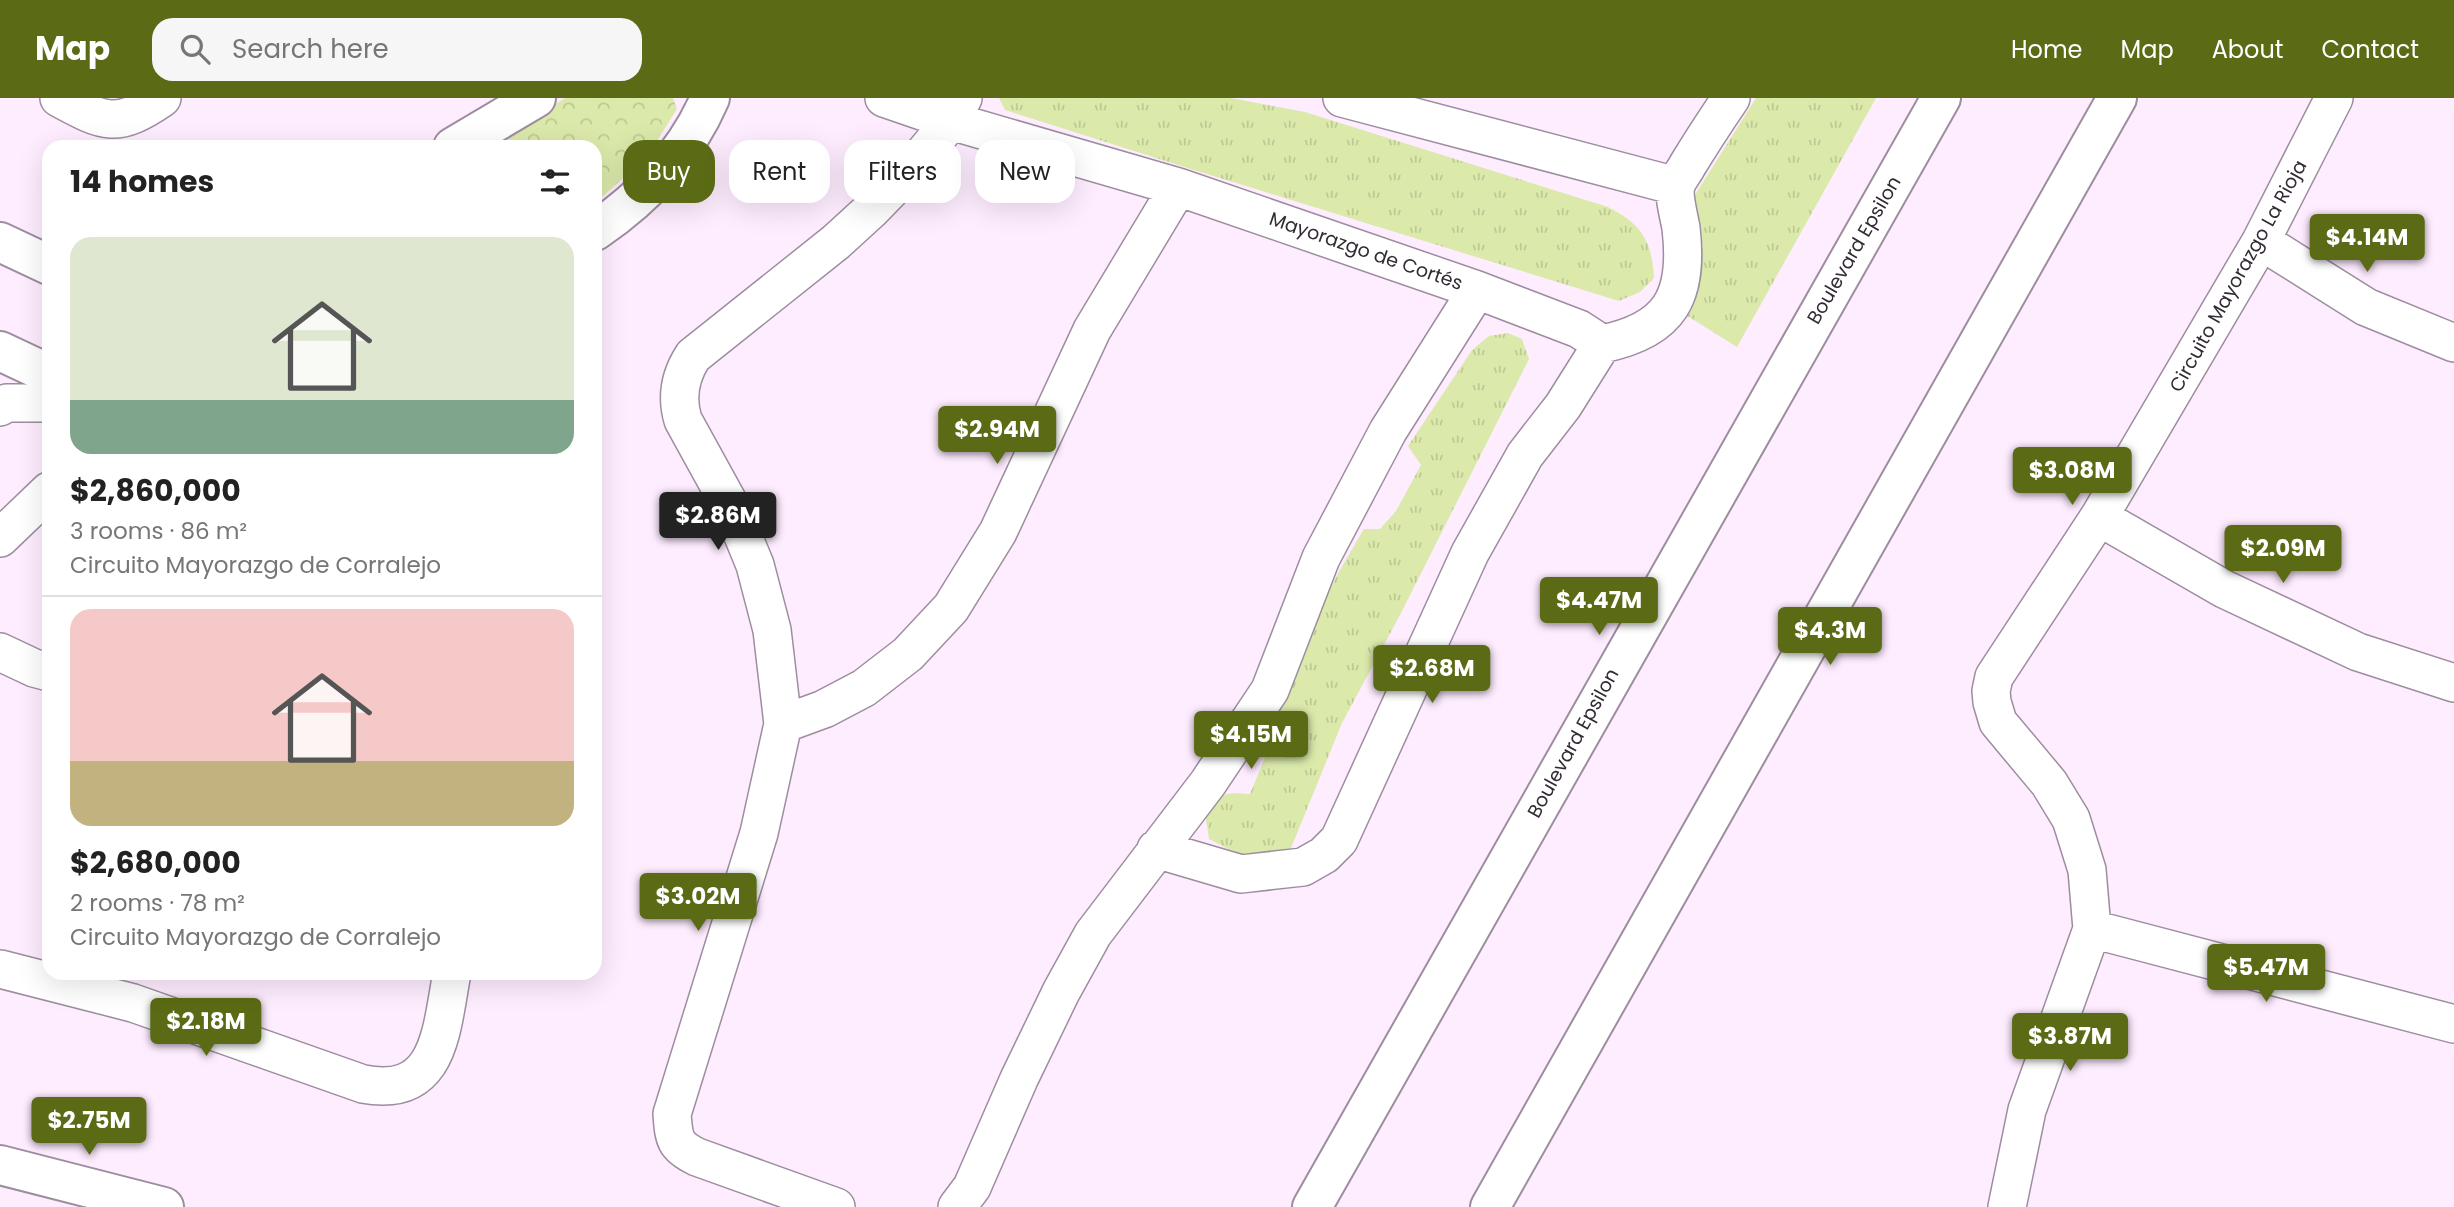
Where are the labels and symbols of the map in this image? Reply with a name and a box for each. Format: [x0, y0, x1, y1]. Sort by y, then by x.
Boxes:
street label: Circuito Mayorazgo La Rioja [2163, 155, 2313, 397]
street label: Boulevard Epsilon [1801, 171, 1907, 329]
street label: Mayorazgo de Cortés [1266, 205, 1466, 297]
pin: $4.14M [2310, 214, 2424, 274]
pin: $2.94M [940, 406, 1054, 466]
pin: $3.08M [2015, 448, 2129, 507]
pin: $2.86M [661, 492, 775, 552]
pin: $2.09M [2226, 526, 2340, 585]
pin: $4.47M [1542, 578, 1656, 637]
pin: $4.3M [1781, 608, 1879, 667]
pin: $2.68M [1375, 646, 1489, 705]
street label: Boulevard Epsilon [1521, 663, 1625, 823]
pin: $4.15M [1194, 712, 1308, 771]
pin: $3.02M [641, 874, 755, 933]
pin: $5.47M [2209, 944, 2323, 1004]
pin: $2.18M [149, 998, 263, 1058]
pin: $3.87M [2013, 1014, 2127, 1073]
pin: $2.75M [32, 1098, 146, 1157]

